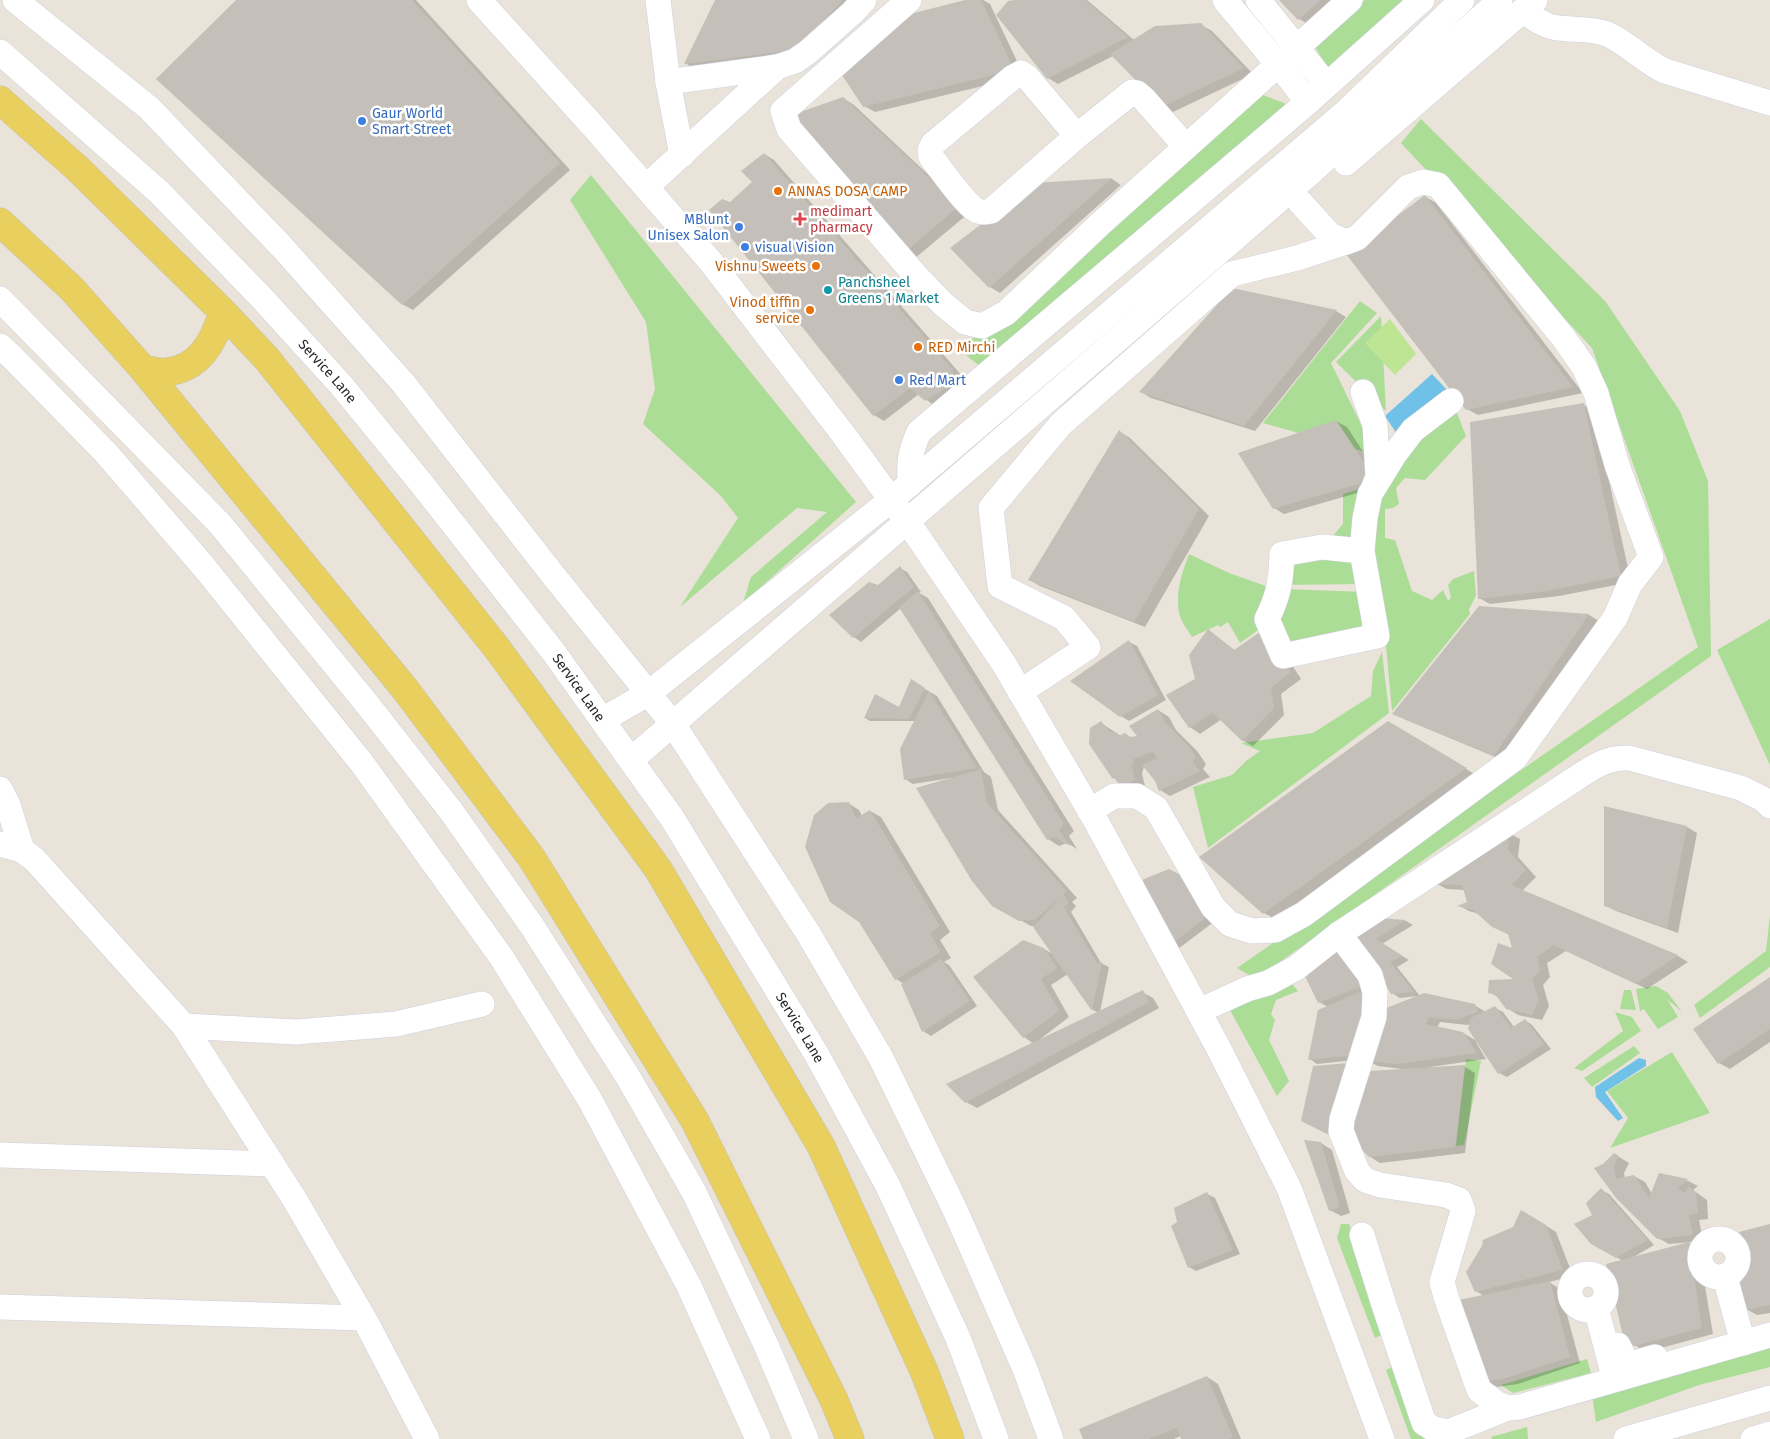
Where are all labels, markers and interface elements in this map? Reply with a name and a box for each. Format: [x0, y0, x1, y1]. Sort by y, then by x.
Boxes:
place label: Gaur World Smart Street [372, 105, 452, 138]
marker: Gaur World Smart Street [356, 115, 368, 127]
place label: ANNAS DOSA CAMP [788, 183, 907, 200]
marker: ANNAS DOSA CAMP [772, 185, 784, 197]
place label: medimart pharmacy [810, 203, 873, 236]
place label: MBlunt Unisex Salon [648, 211, 730, 244]
marker: medimart pharmacy [794, 213, 806, 225]
marker: MBlunt Unisex Salon [733, 221, 745, 233]
place label: visual Vision [755, 239, 834, 256]
marker: visual Vision [739, 241, 751, 253]
place label: Vishnu Sweets [715, 258, 806, 275]
marker: Vishnu Sweets [810, 260, 822, 272]
place label: Panchsheel Greens 1 Market [838, 274, 940, 307]
marker: Panchsheel Greens 1 Market [822, 284, 834, 296]
place label: Vinod tiffin service [730, 294, 800, 327]
marker: Vinod tiffin service [804, 304, 816, 316]
street label: Service Lane [295, 336, 361, 406]
place label: RED Mirchi [928, 339, 995, 356]
marker: RED Mirchi [912, 341, 924, 353]
place label: Red Mart [909, 372, 967, 389]
marker: Red Mart [893, 374, 905, 386]
street label: Service Lane [549, 650, 609, 725]
street label: Service Lane [772, 989, 828, 1066]

